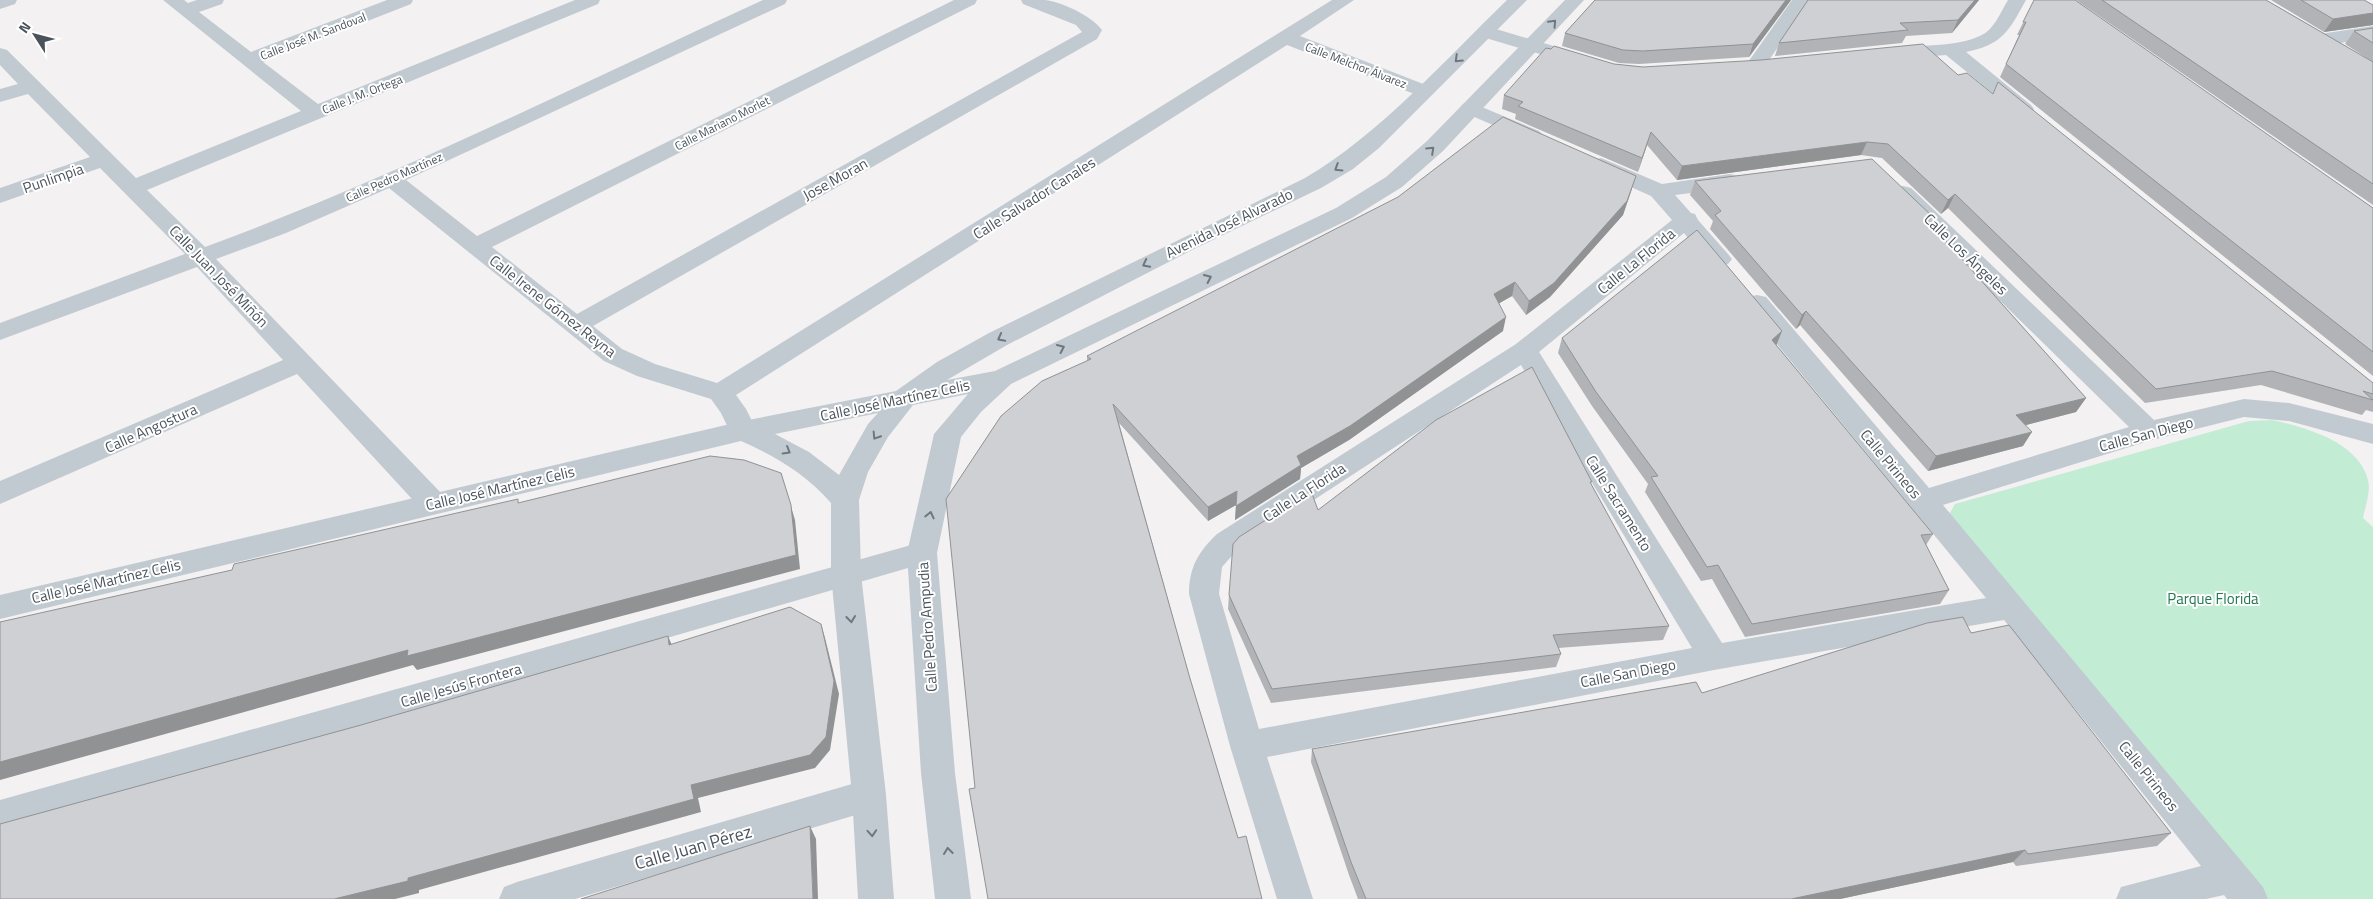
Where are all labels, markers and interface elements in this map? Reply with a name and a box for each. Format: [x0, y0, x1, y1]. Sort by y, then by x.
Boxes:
street label: Calle José M. Sandoval [257, 7, 369, 65]
north arrow [10, 10, 60, 60]
text: N [13, 17, 35, 37]
one-way arrow [1547, 20, 1556, 29]
street label: Calle Melchor Álvarez [1302, 37, 1410, 93]
one-way arrow [1455, 53, 1464, 62]
street label: Calle J. M. Ortega [319, 69, 405, 119]
street label: Calle Mariano Morlet [671, 90, 774, 155]
street label: Calle Pedro Martínez [342, 147, 446, 207]
one-way arrow [1425, 147, 1434, 156]
street label: Calle Salvador Canales [968, 151, 1100, 245]
street label: Jose Moran [798, 152, 872, 206]
street label: Punlimpia [20, 157, 87, 199]
one-way arrow [1334, 161, 1343, 171]
street label: Avenida José Alvarado [1161, 182, 1297, 264]
street label: Calle Los Ángeles [1919, 208, 2013, 300]
street label: Calle Juan José Miñón [164, 220, 274, 332]
street label: Calle La Florida [1592, 222, 1680, 300]
street label: Calle Irene Gómez Reyna [485, 249, 622, 363]
one-way arrow [1142, 258, 1151, 268]
one-way arrow [1203, 274, 1212, 284]
one-way arrow [997, 332, 1006, 342]
one-way arrow [1056, 343, 1065, 354]
street label: Calle José Martínez Celis [818, 373, 972, 427]
street label: Calle Angostura [101, 397, 201, 459]
street label: Calle San Diego [2096, 410, 2196, 458]
street label: Calle Pirineos [1855, 424, 1927, 504]
one-way arrow [872, 430, 882, 439]
one-way arrow [782, 445, 791, 455]
street label: Calle Sacramento [1580, 450, 1658, 556]
street label: Calle La Florida [1258, 456, 1350, 527]
street label: Calle José Martínez Celis [423, 460, 577, 516]
one-way arrow [924, 511, 935, 520]
street label: Calle José Martínez Celis [29, 553, 183, 609]
street label: Calle Pedro Ampudia [911, 561, 943, 693]
park label: Parque Florida [2167, 587, 2259, 610]
one-way arrow [845, 615, 856, 623]
street label: Calle San Diego [1578, 652, 1678, 694]
street label: Calle Jesús Frontera [398, 657, 525, 713]
street label: Calle Pirineos [2113, 736, 2185, 816]
street label: Calle Juan Pérez [631, 817, 755, 877]
one-way arrow [866, 829, 877, 837]
one-way arrow [943, 846, 954, 854]

